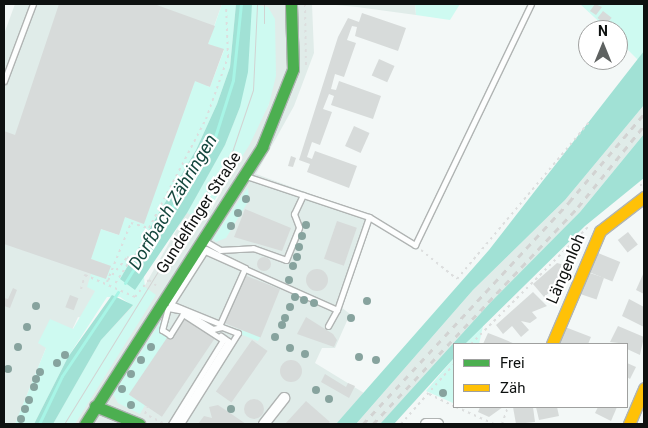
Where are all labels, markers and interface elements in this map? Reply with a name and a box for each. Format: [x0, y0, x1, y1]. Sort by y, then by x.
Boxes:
north arrow [578, 20, 628, 70]
text: N [598, 23, 608, 39]
water label: Dorfbach Zähringen [124, 130, 222, 274]
street label: Gundelfinger Straße [153, 149, 245, 277]
street label: Längenloh [543, 231, 589, 307]
legend [453, 343, 628, 408]
text: Frei [500, 354, 525, 372]
text: Zäh [500, 379, 525, 397]

